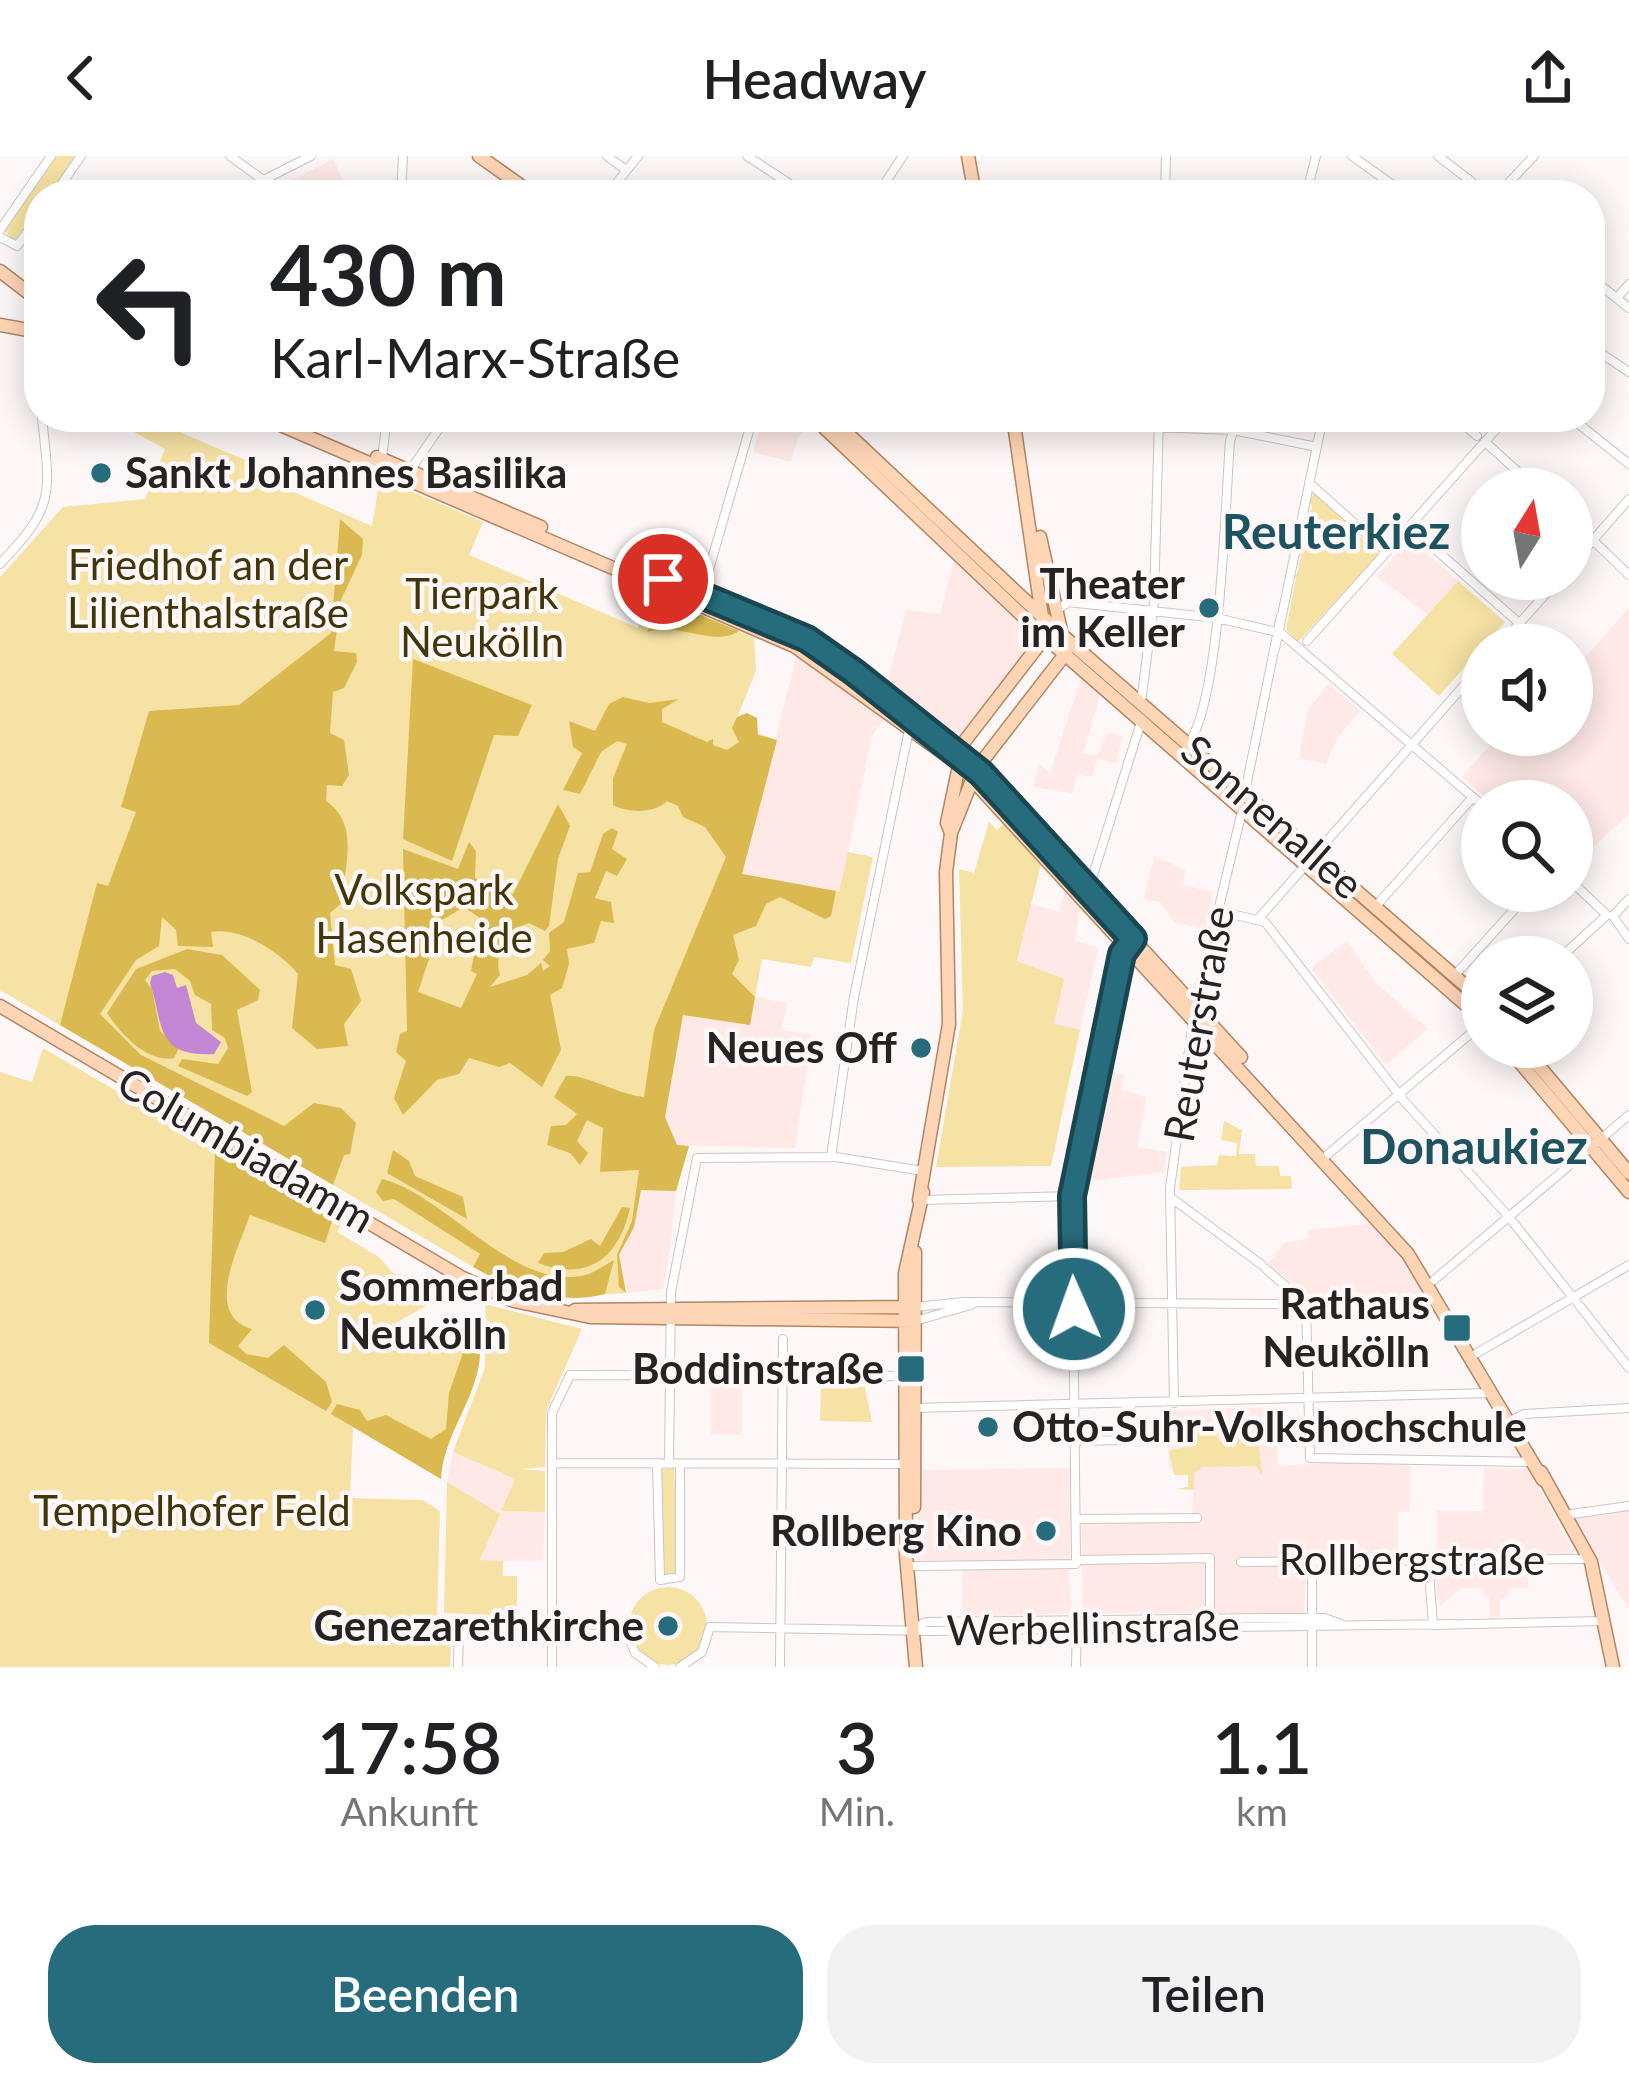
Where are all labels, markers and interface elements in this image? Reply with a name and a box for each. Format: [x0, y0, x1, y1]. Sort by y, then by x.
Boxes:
icon: back [48, 45, 114, 111]
icon: share [1515, 45, 1581, 111]
text: Headway [702, 46, 927, 111]
text: 430 m [270, 223, 507, 324]
icon: left [72, 228, 228, 384]
text: Karl-Marx-Straße [270, 325, 680, 390]
place label: Sankt Johannes Basilika [125, 447, 567, 497]
marker: Sankt Johannes Basilika [88, 460, 114, 486]
north arrow [1461, 468, 1593, 600]
map controls [1461, 468, 1593, 1068]
district label: Reuterkiez [1222, 502, 1450, 559]
pin [612, 528, 714, 630]
park label: Friedhof an der Lilienthalstraße [67, 539, 349, 637]
icon: arrive [630, 546, 696, 612]
place label: Theater im Keller [1020, 558, 1185, 656]
park label: Tierpark Neukölln [400, 568, 564, 666]
marker: Theater im Keller [1196, 595, 1222, 621]
button: sound [1461, 624, 1593, 756]
street label: Sonnenallee [1172, 724, 1374, 909]
button: search [1461, 780, 1593, 912]
park label: Volkspark Hasenheide [315, 864, 533, 962]
street label: Reuterstraße [1153, 902, 1243, 1146]
button: layers [1461, 936, 1593, 1068]
place label: Neues Off [706, 1022, 897, 1072]
marker: Neues Off [908, 1035, 934, 1061]
street label: Columbiadamm [110, 1056, 383, 1243]
district label: Donaukiez [1360, 1117, 1588, 1174]
position arrow [1011, 1246, 1137, 1372]
place label: Sommerbad Neukölln [339, 1260, 564, 1358]
place label: Rathaus Neukölln [1262, 1278, 1430, 1376]
marker: Sommerbad Neukölln [302, 1297, 328, 1323]
marker: Rathaus Neukölln [1441, 1312, 1473, 1344]
place label: Boddinstraße [632, 1343, 884, 1393]
marker: Boddinstraße [895, 1353, 927, 1385]
place label: Otto-Suhr-Volkshochschule [1012, 1401, 1527, 1451]
marker: Otto-Suhr-Volkshochschule [975, 1414, 1001, 1440]
park label: Tempelhofer Feld [33, 1485, 351, 1535]
place label: Rollberg Kino [770, 1505, 1022, 1555]
marker: Rollberg Kino [1033, 1518, 1059, 1544]
street label: Rollbergstraße [1279, 1534, 1545, 1584]
street label: Werbellinstraße [946, 1599, 1240, 1655]
place label: Genezarethkirche [313, 1600, 644, 1650]
marker: Genezarethkirche [655, 1613, 681, 1639]
text: 17:58 [317, 1703, 502, 1789]
text: 3 [836, 1703, 878, 1789]
text: 1.1 [1212, 1703, 1312, 1789]
text: Ankunft [340, 1788, 478, 1834]
text: Min. [819, 1788, 895, 1834]
text: km [1236, 1788, 1288, 1834]
button: Beenden [48, 1925, 803, 2063]
button: Teilen [827, 1925, 1581, 2063]

